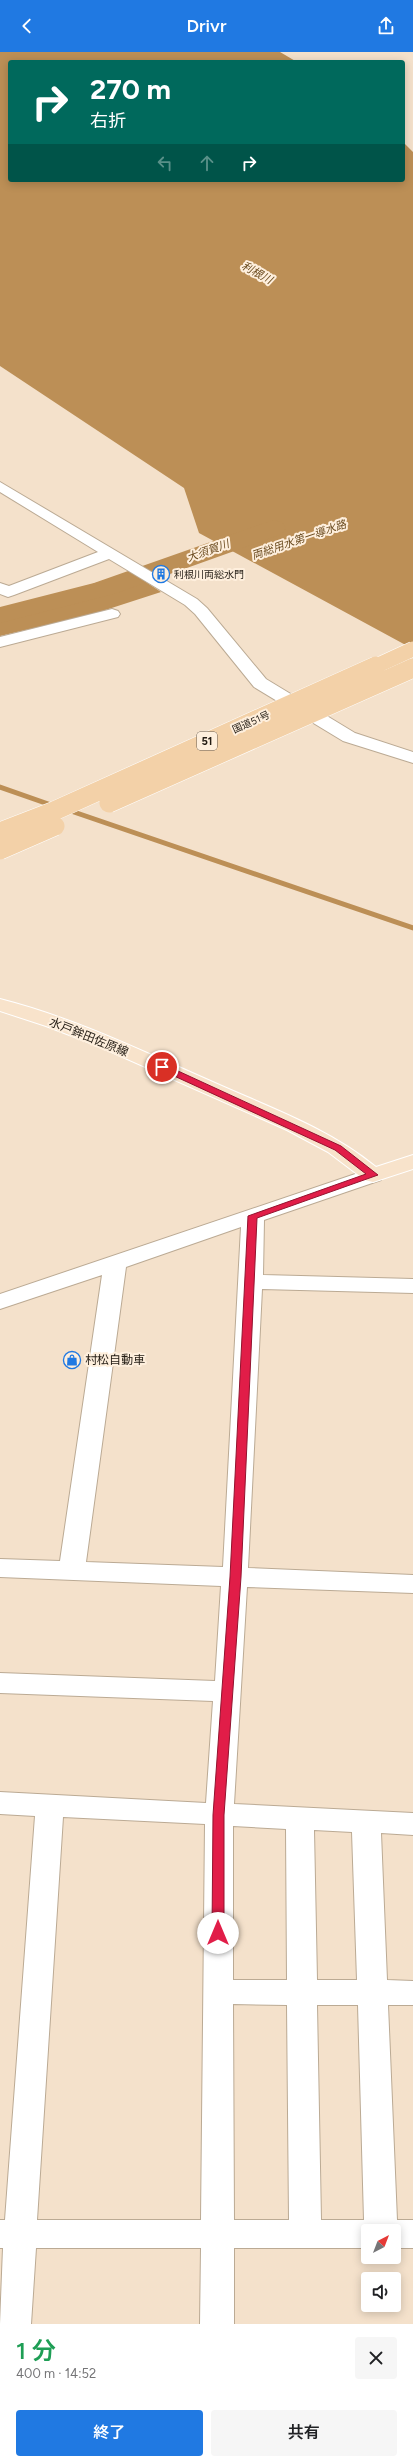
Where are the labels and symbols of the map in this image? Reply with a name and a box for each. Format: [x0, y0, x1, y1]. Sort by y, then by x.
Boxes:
water label: 利根川 [239, 259, 275, 287]
water label: 両総用水第一導水路 [250, 517, 349, 562]
water label: 大須賀川 [185, 537, 232, 565]
building icon: 利根川両総水門 [151, 564, 171, 584]
place label: 利根川両総水門 [174, 568, 244, 581]
street label: 国道51号 [230, 708, 272, 736]
road number: 51 [197, 732, 217, 750]
street label: 水戸鉾田佐原線 [47, 1015, 131, 1059]
pin [145, 1050, 179, 1084]
shop icon: 村松自動車 [62, 1350, 82, 1370]
place label: 村松自動車 [85, 1353, 145, 1367]
position arrow [197, 1912, 239, 1954]
north arrow [361, 2224, 401, 2264]

